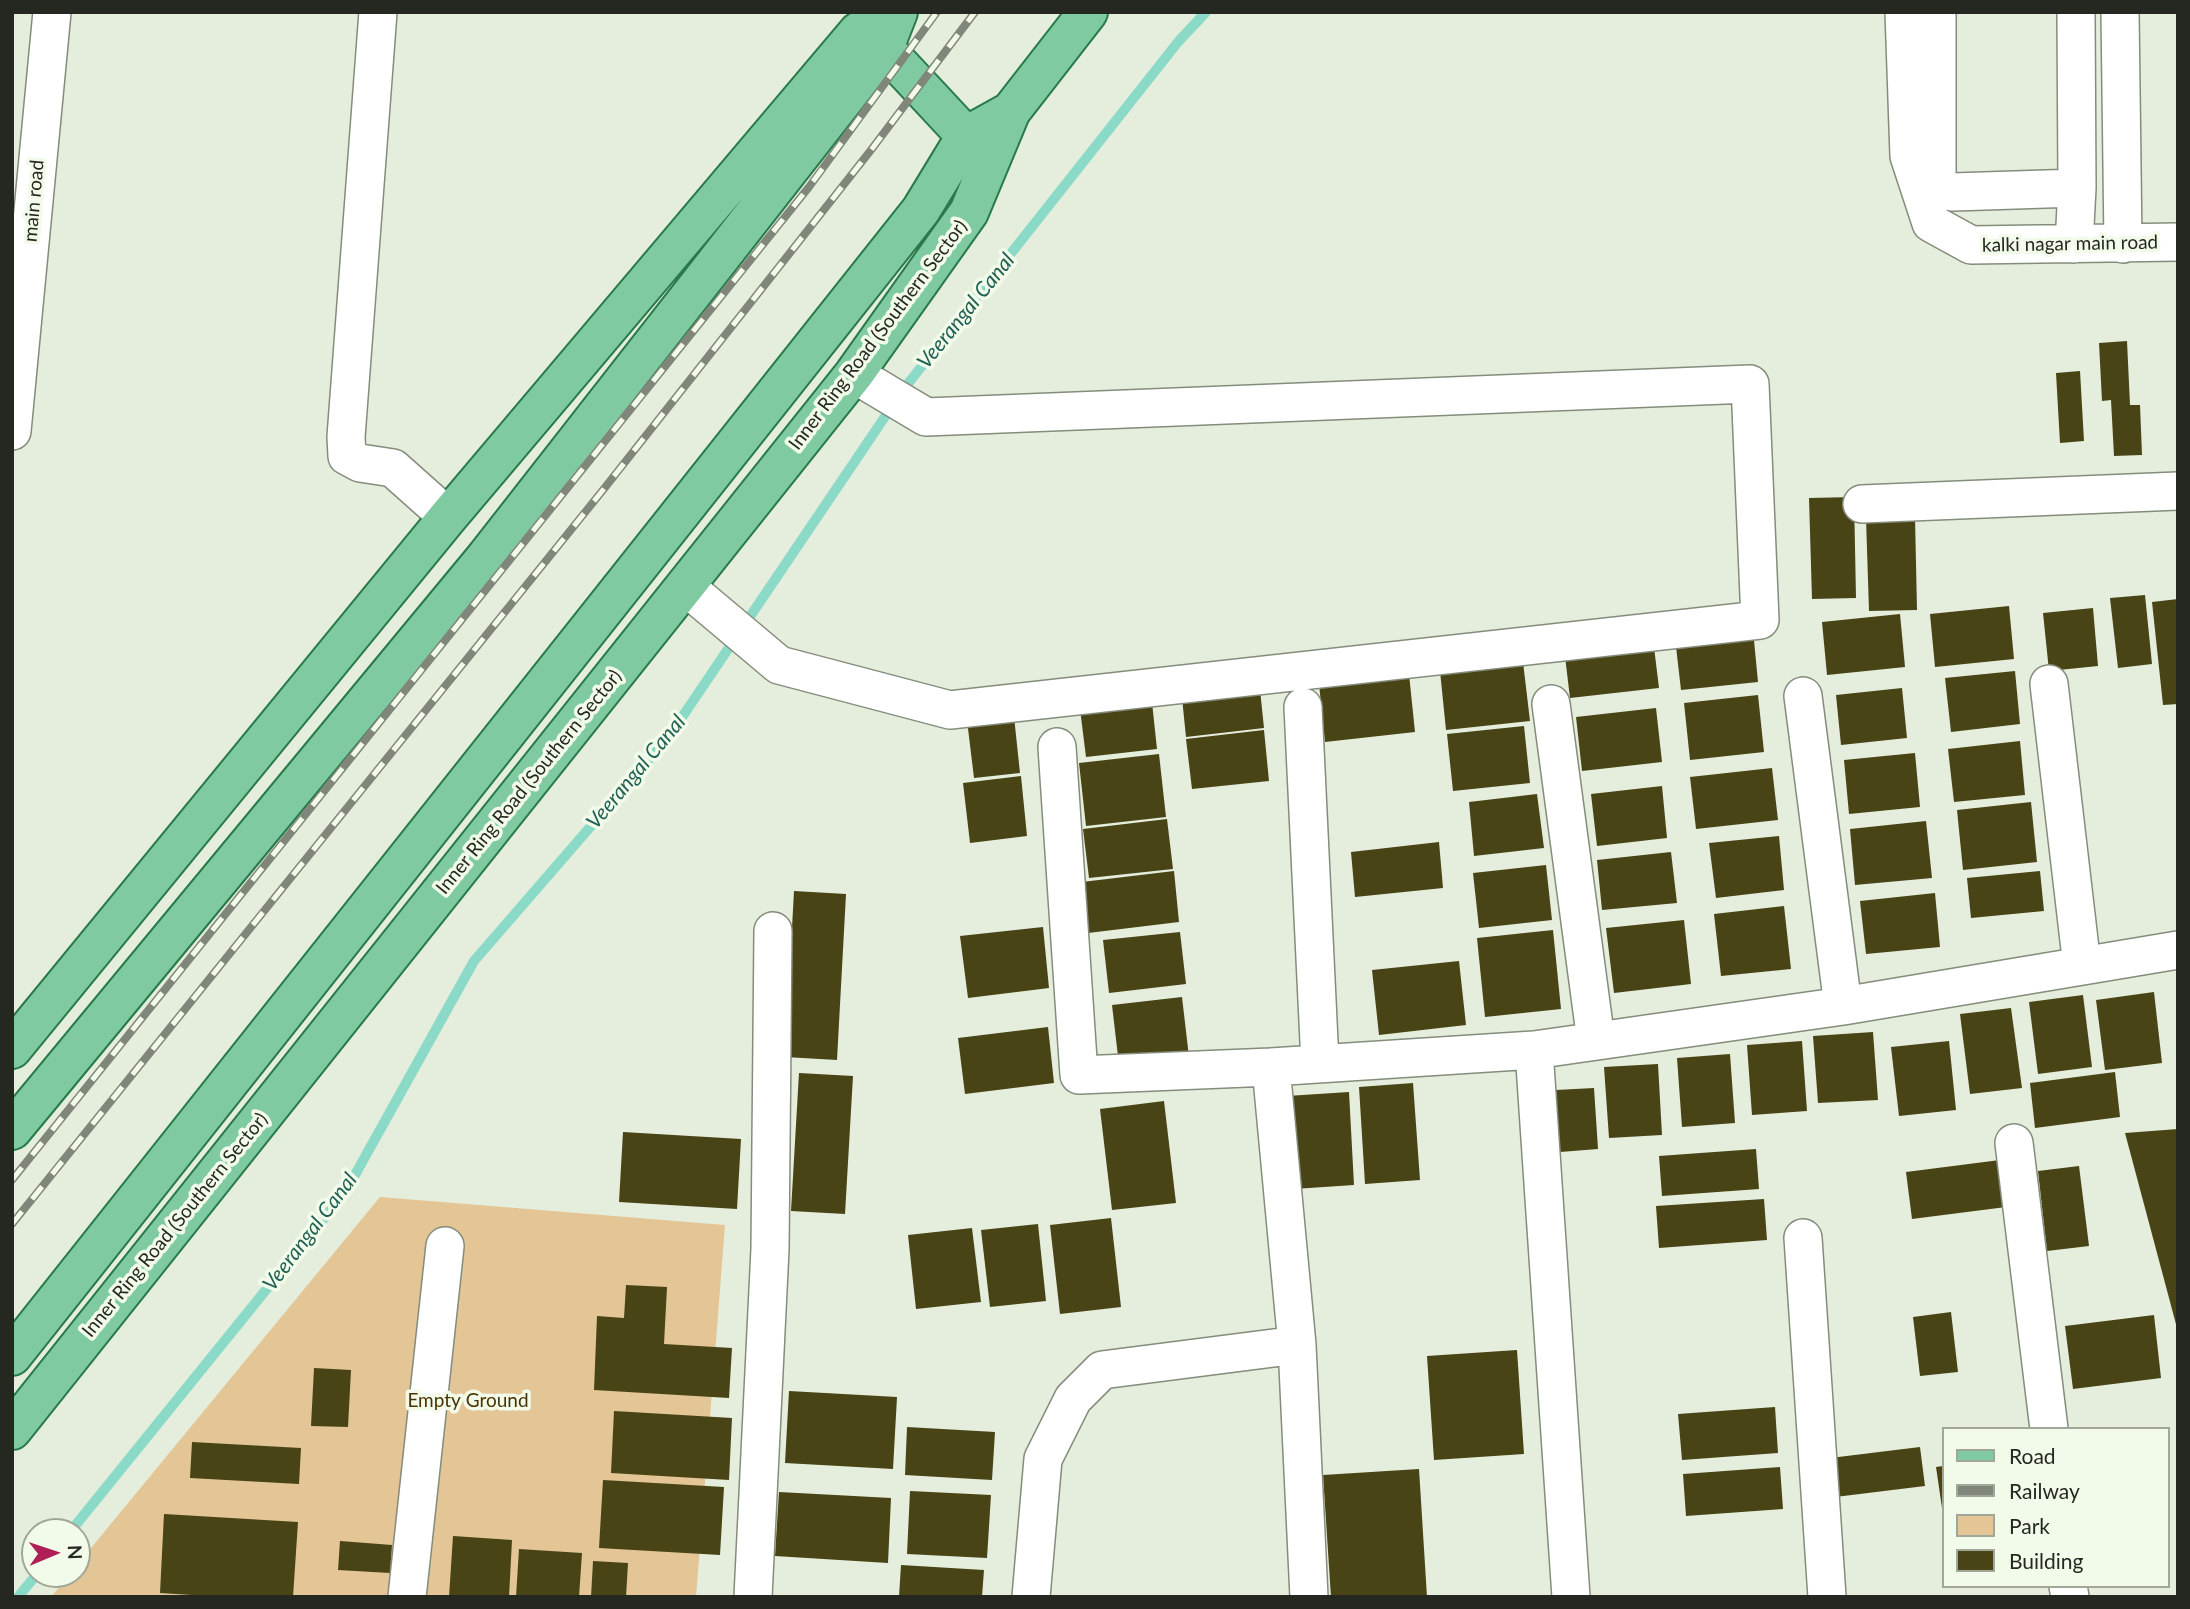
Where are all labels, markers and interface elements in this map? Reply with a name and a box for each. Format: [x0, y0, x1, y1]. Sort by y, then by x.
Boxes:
street label: main road [19, 159, 49, 243]
street label: Inner Ring Road (Southern Sector) [784, 216, 972, 454]
street label: kalki nagar main road [1982, 231, 2158, 257]
water label: Veerangal Canal [912, 248, 1020, 374]
street label: Inner Ring Road (Southern Sector) [431, 665, 627, 899]
water label: Veerangal Canal [581, 710, 691, 834]
street label: Inner Ring Road (Southern Sector) [77, 1108, 273, 1342]
water label: Veerangal Canal [258, 1168, 362, 1296]
park label: Empty Ground [407, 1390, 529, 1412]
legend [1941, 1427, 2169, 1588]
text: Road [2009, 1443, 2056, 1468]
text: Railway [2009, 1478, 2080, 1503]
text: Park [2009, 1513, 2050, 1538]
north arrow [21, 1518, 91, 1588]
text: N [64, 1545, 87, 1560]
text: Building [2009, 1548, 2084, 1573]

